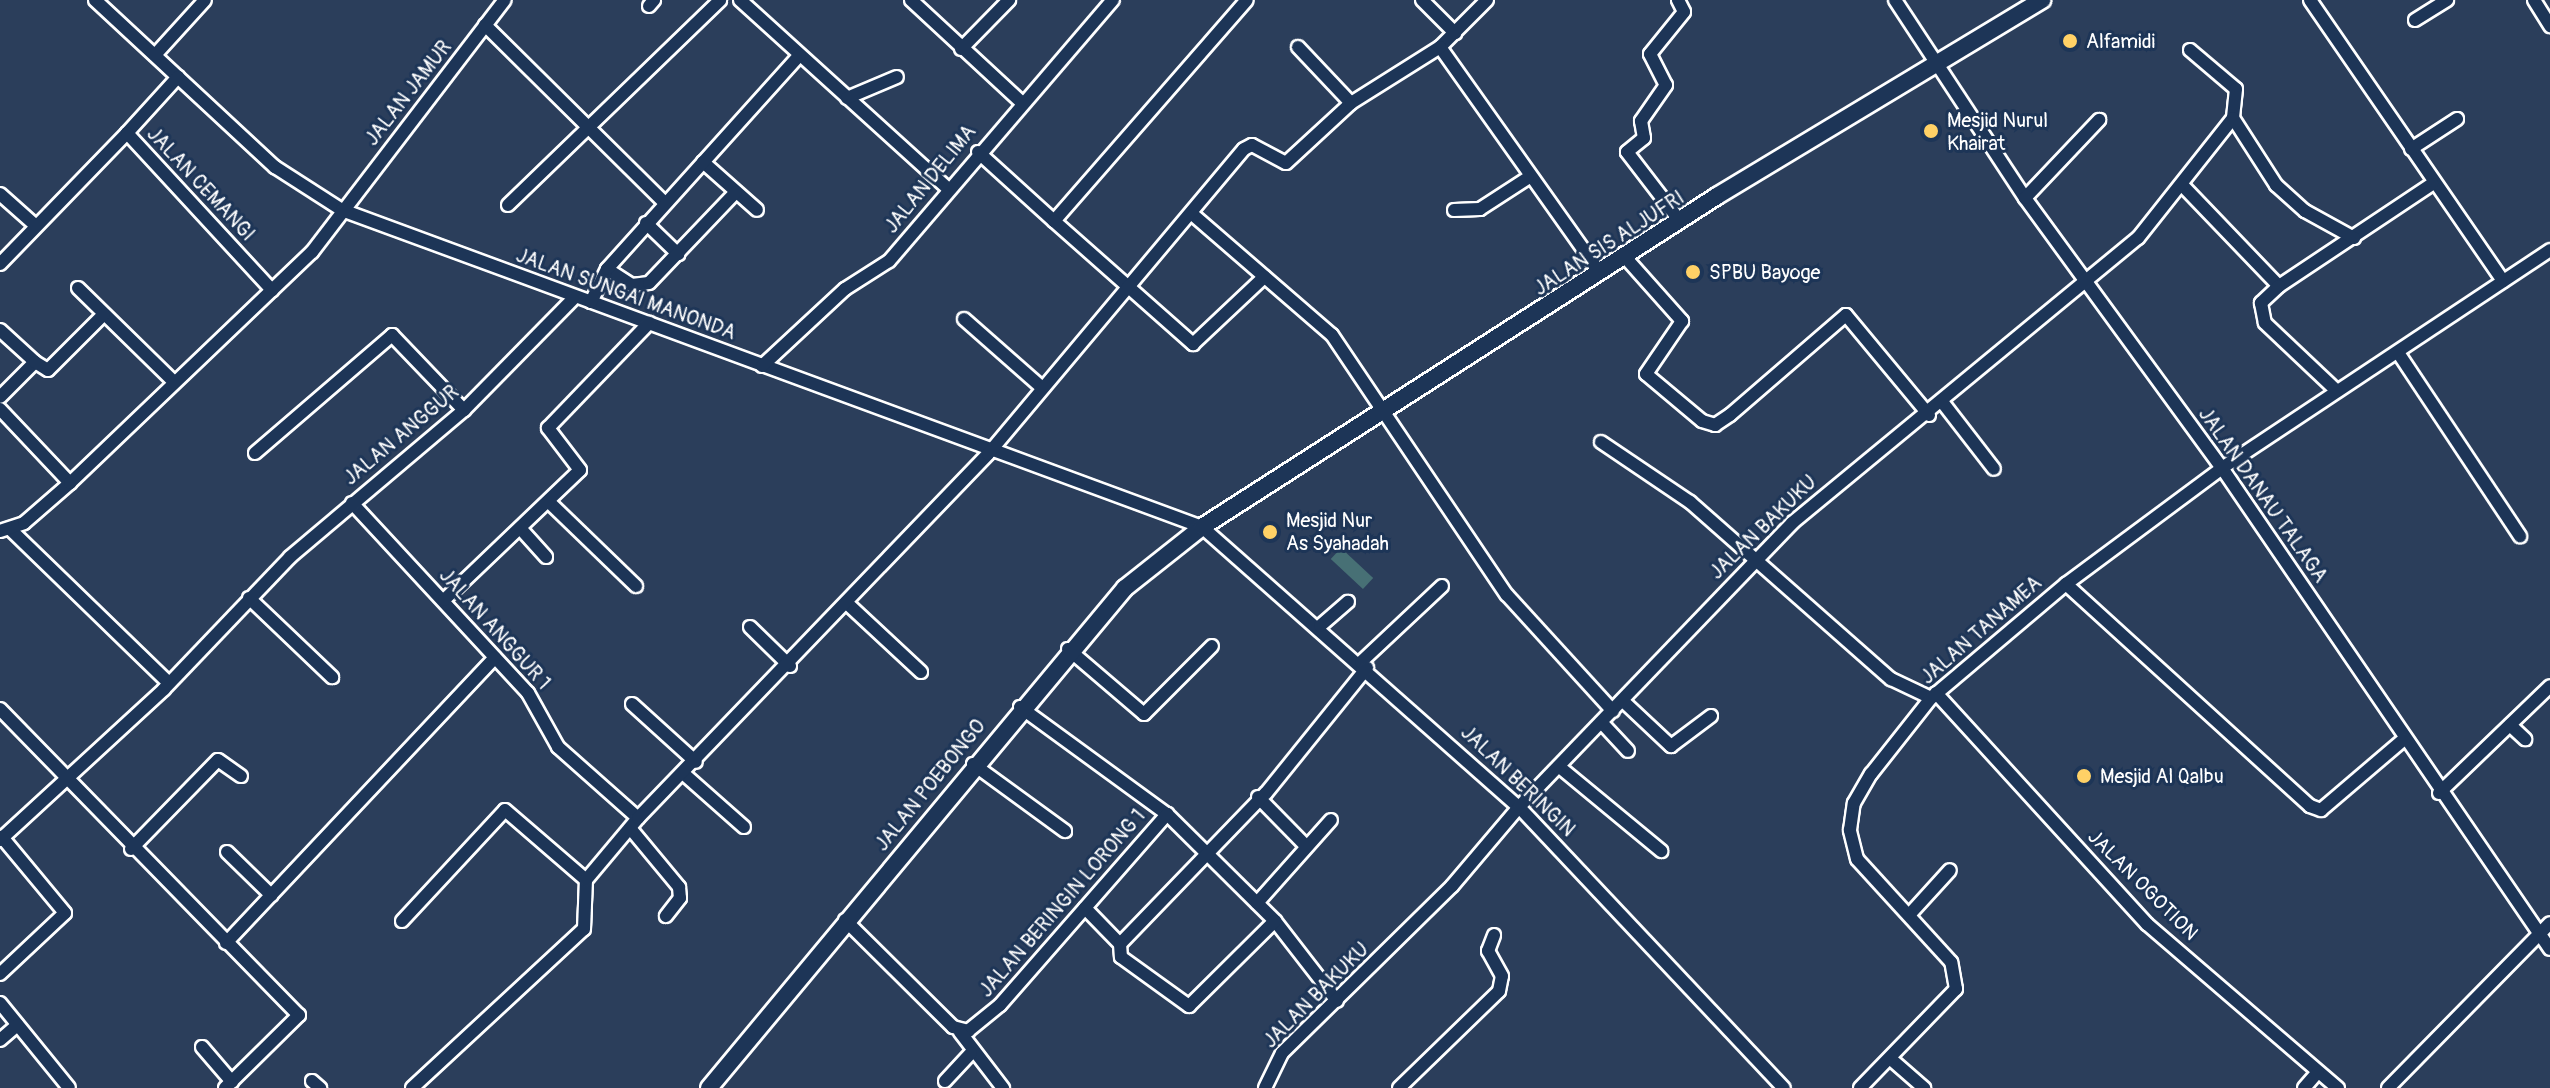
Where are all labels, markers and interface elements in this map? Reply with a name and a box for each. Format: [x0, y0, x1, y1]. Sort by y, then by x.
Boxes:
place label: Alfamidi [2086, 29, 2155, 53]
marker: Alfamidi [2061, 32, 2079, 50]
street label: JALAN JAMUR [360, 36, 456, 150]
place label: Mesjid Nurul Khairat [1947, 108, 2048, 155]
street label: JALAN DELIMA [879, 120, 981, 238]
street label: JALAN CEMANGI [142, 122, 260, 246]
marker: Mesjid Nurul Khairat [1922, 122, 1940, 140]
street label: JALAN SIS ALJUFRI [1529, 185, 1689, 301]
street label: JALAN SUNGAI MANONDA [513, 243, 739, 345]
place label: SPBU Bayoge [1709, 260, 1820, 284]
marker: SPBU Bayoge [1684, 263, 1702, 281]
street label: JALAN ANGGUR [339, 380, 463, 490]
street label: JALAN DANAU TALAGA [2193, 403, 2333, 587]
street label: JALAN BAKUKU [1704, 470, 1822, 584]
place label: Mesjid Nur As Syahadah [1286, 508, 1389, 555]
marker: Mesjid Nur As Syahadah [1261, 523, 1279, 541]
street label: JALAN ANGGUR 1 [434, 563, 556, 695]
street label: JALAN TANAMEA [1916, 571, 2046, 689]
street label: JALAN POEBONGO [870, 714, 990, 856]
street label: JALAN BERINGIN [1456, 720, 1580, 842]
place label: Mesjid Al Qalbu [2100, 764, 2224, 788]
marker: Mesjid Al Qalbu [2075, 767, 2093, 785]
street label: JALAN BERINGIN LORONG 1 [974, 804, 1150, 1002]
street label: JALAN OGOTION [2083, 825, 2203, 945]
street label: JALAN BAKUKU [1258, 937, 1374, 1053]

